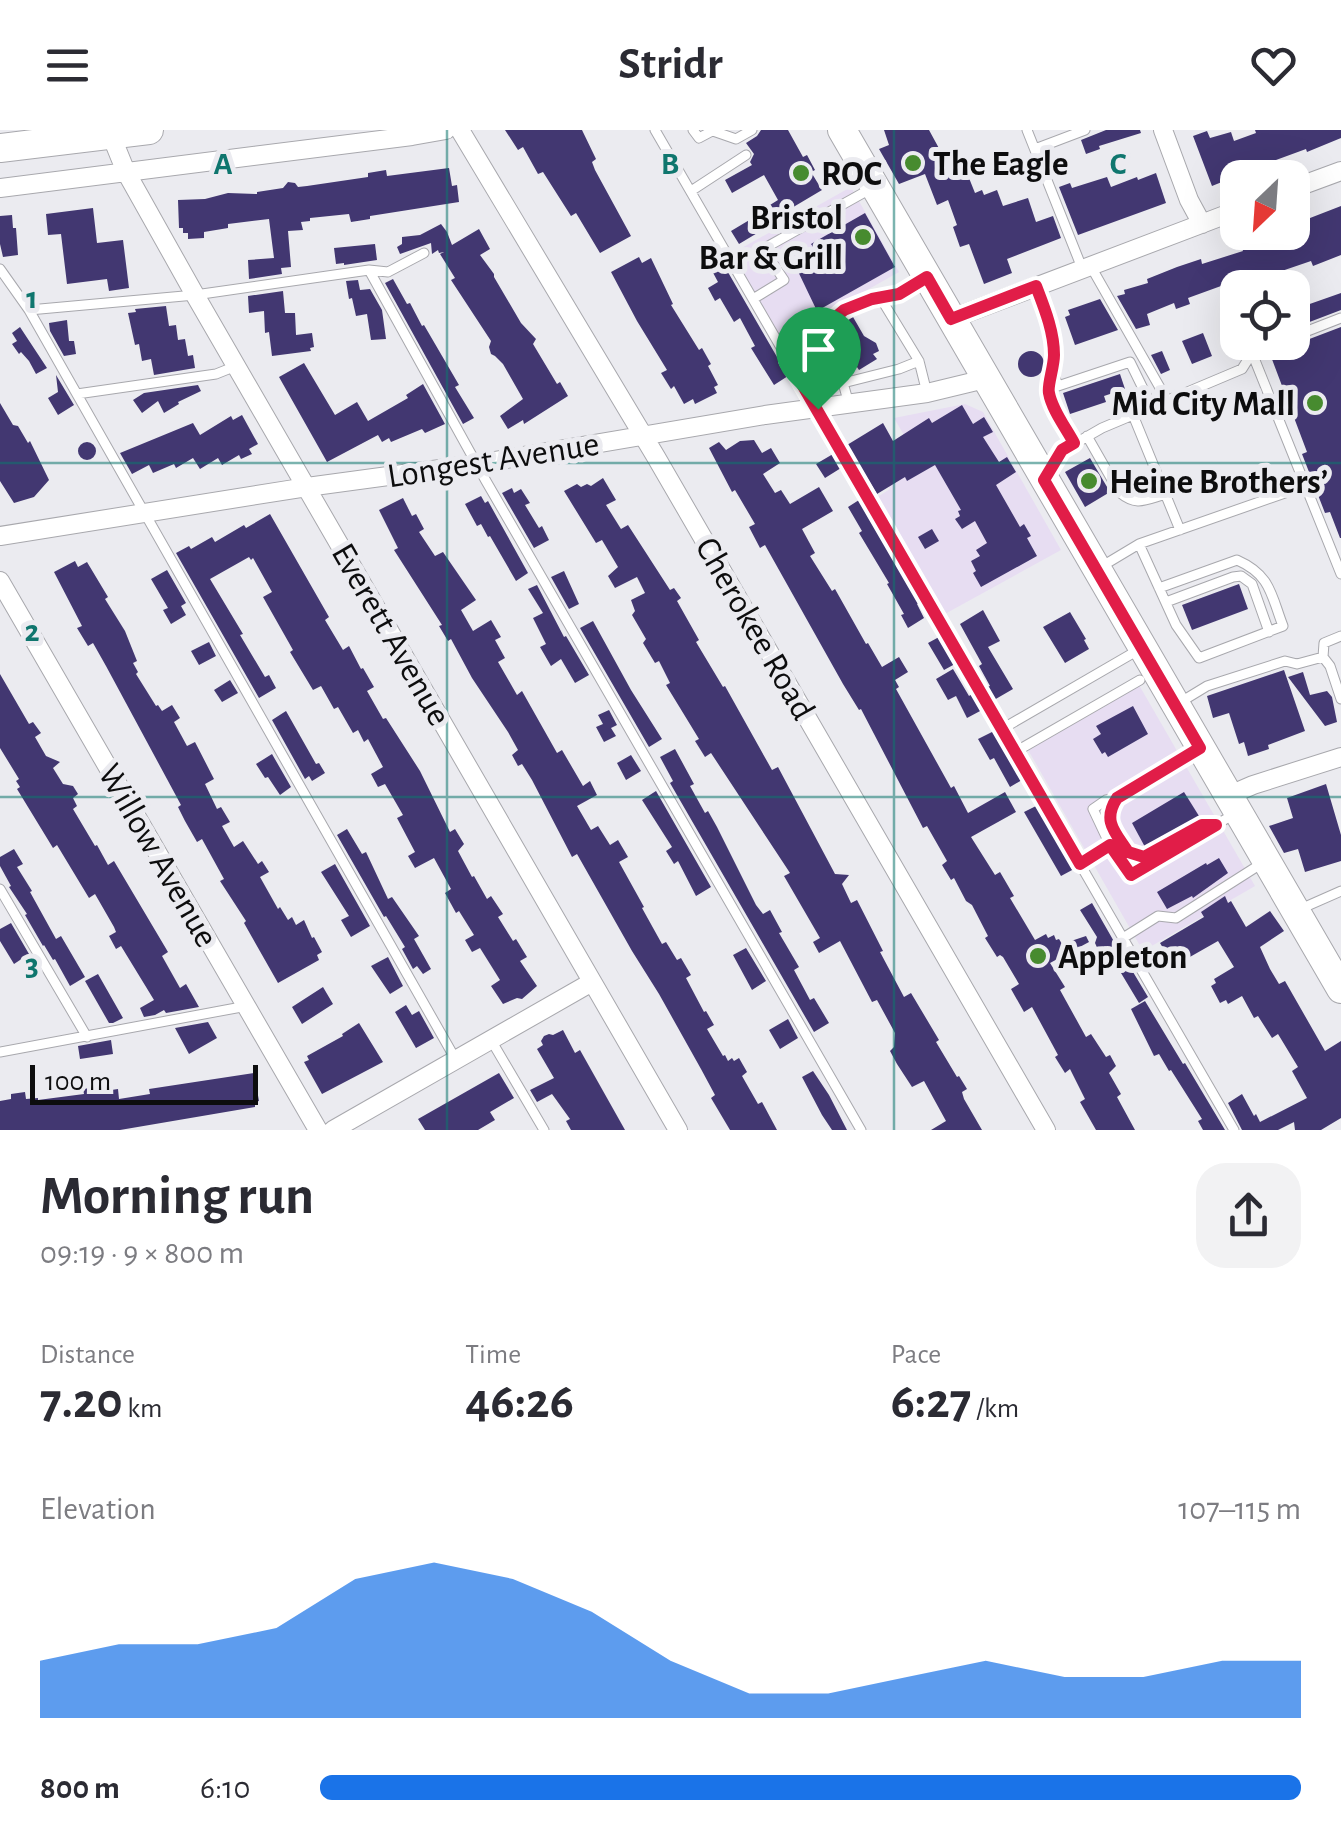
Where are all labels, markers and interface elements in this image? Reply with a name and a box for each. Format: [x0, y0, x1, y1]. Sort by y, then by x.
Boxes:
icon: menu [40, 38, 95, 93]
icon: heart [1246, 38, 1301, 93]
text: Stridr [618, 42, 723, 87]
place label: The Eagle [933, 147, 1069, 182]
text: A [213, 148, 233, 180]
text: B [661, 148, 679, 180]
text: C [1110, 148, 1127, 180]
marker: The Eagle [902, 152, 924, 174]
place label: ROC [821, 157, 882, 192]
north arrow [1220, 160, 1310, 250]
map controls [1220, 160, 1310, 360]
marker: ROC [790, 162, 812, 184]
place label: Bristol Bar & Grill [699, 201, 843, 276]
marker: Bristol Bar & Grill [852, 226, 874, 248]
button: locate [1220, 270, 1310, 360]
text: 1 [26, 282, 38, 314]
pin [776, 307, 861, 410]
icon: arrive [791, 322, 846, 377]
place label: Mid City Mall [1111, 387, 1295, 422]
marker: Mid City Mall [1304, 392, 1326, 414]
street label: Longest Avenue [385, 426, 602, 495]
place label: Heine Brothers’ [1109, 465, 1328, 500]
marker: Heine Brothers’ [1078, 470, 1100, 492]
street label: Cherokee Road [689, 532, 821, 726]
street label: Everett Avenue [325, 538, 457, 732]
text: 2 [24, 615, 40, 647]
street label: Willow Avenue [91, 758, 224, 953]
place label: Appleton [1058, 940, 1187, 975]
marker: Appleton [1027, 945, 1049, 967]
text: 3 [25, 949, 39, 981]
scale bar [30, 1060, 258, 1104]
text: 100 m [45, 1068, 111, 1096]
button: share [1196, 1163, 1301, 1268]
text: Morning run [40, 1169, 314, 1224]
text: 09:19 · 9 × 800 m [40, 1237, 244, 1269]
text: Distance [40, 1341, 135, 1369]
text: Time [465, 1341, 521, 1369]
text: Pace [891, 1341, 941, 1369]
text: 7.20 [40, 1377, 123, 1427]
text: 46:26 [465, 1377, 574, 1427]
text: 6:27 [891, 1377, 971, 1427]
text: km [123, 1395, 162, 1423]
text: /km [971, 1395, 1019, 1423]
text: Elevation [40, 1493, 156, 1525]
text: 107–115 m [1178, 1493, 1301, 1525]
text: 800 m [40, 1772, 120, 1804]
text: 6:10 [200, 1772, 250, 1804]

